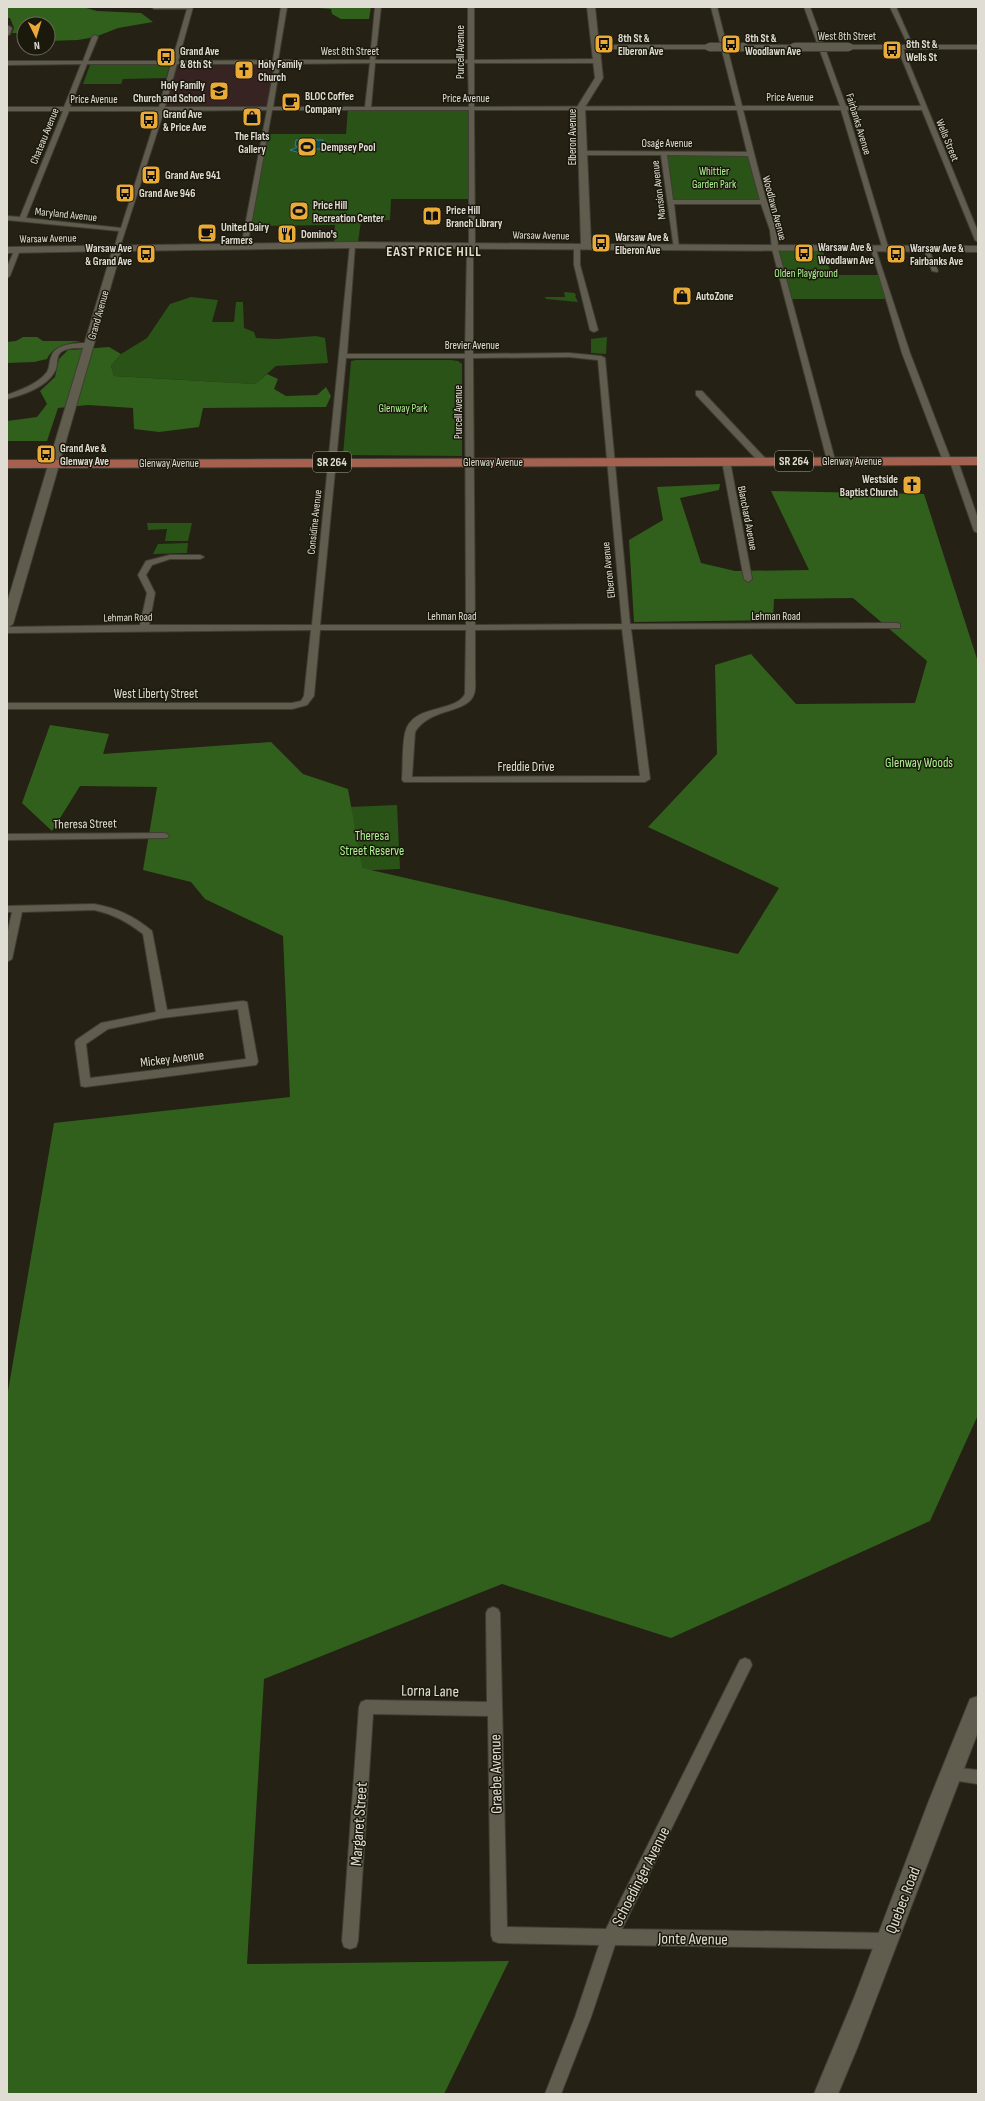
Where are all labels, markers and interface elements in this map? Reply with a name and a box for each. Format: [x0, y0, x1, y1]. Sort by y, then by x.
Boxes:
north arrow [16, 16, 56, 56]
street label: Purcell Avenue [454, 25, 467, 79]
street label: West 8th Street [818, 30, 877, 43]
place label: 8th St & Elberon Ave [618, 32, 664, 58]
place label: 8th St & Woodlawn Ave [745, 32, 801, 58]
bus stop icon: 8th St & Elberon Ave [593, 33, 615, 55]
bus stop icon: 8th St & Woodlawn Ave [720, 33, 742, 55]
place label: 8th St & Wells St [906, 38, 938, 64]
text: N [33, 39, 40, 52]
bus stop icon: 8th St & Wells St [881, 39, 903, 61]
place label: Grand Ave & 8th St [180, 45, 219, 71]
street label: West 8th Street [321, 45, 380, 58]
bus stop icon: Grand Ave & 8th St [155, 46, 177, 68]
place label: Holy Family Church [258, 58, 303, 84]
church icon: Holy Family Church [233, 59, 255, 81]
place label: Holy Family Church and School [133, 79, 205, 105]
school or university icon: Holy Family Church and School [208, 80, 230, 102]
place label: BLOC Coffee Company [305, 90, 354, 116]
cafe icon: BLOC Coffee Company [280, 91, 302, 113]
street label: Price Avenue [766, 91, 814, 104]
street label: Price Avenue [442, 92, 490, 105]
street label: Fairbanks Avenue [843, 92, 874, 156]
street label: Price Avenue [70, 93, 118, 106]
street label: Chateau Avenue [27, 106, 62, 166]
shop icon: The Flats Gallery [241, 106, 263, 128]
place label: Grand Ave & Price Ave [163, 108, 207, 134]
bus stop icon: Grand Ave & Price Ave [138, 109, 160, 131]
street label: Elberon Avenue [566, 109, 579, 165]
street label: Wells Street [933, 117, 962, 164]
place label: The Flats Gallery [234, 130, 270, 156]
sports icon: Dempsey Pool [296, 136, 318, 158]
street label: Osage Avenue [642, 137, 692, 150]
place label: Dempsey Pool [321, 141, 375, 154]
street label: Mansion Avenue [648, 160, 669, 220]
bus stop icon: Grand Ave 941 [140, 164, 162, 186]
park label: Whittier Garden Park [692, 165, 737, 191]
place label: Grand Ave 941 [165, 169, 221, 182]
street label: Woodlawn Avenue [760, 174, 789, 242]
bus stop icon: Grand Ave 946 [114, 182, 136, 204]
place label: Grand Ave 946 [139, 187, 195, 200]
place label: Price Hill Recreation Center [313, 199, 385, 225]
sports icon: Price Hill Recreation Center [288, 200, 310, 222]
place label: Price Hill Branch Library [446, 204, 503, 230]
street label: Maryland Avenue [34, 205, 98, 224]
library icon: Price Hill Branch Library [421, 205, 443, 227]
place label: United Dairy Farmers [221, 221, 270, 247]
cafe icon: United Dairy Farmers [196, 222, 218, 244]
restaurant icon: Domino's [276, 223, 298, 245]
place label: Domino's [301, 228, 337, 241]
street label: Warsaw Avenue [512, 229, 570, 242]
place label: Warsaw Ave & Elberon Ave [615, 231, 669, 257]
street label: Warsaw Avenue [19, 232, 77, 245]
bus stop icon: Warsaw Ave & Elberon Ave [590, 232, 612, 254]
place label: Warsaw Ave & Woodlawn Ave [818, 241, 874, 267]
place label: Warsaw Ave & Grand Ave [85, 242, 132, 268]
bus stop icon: Warsaw Ave & Woodlawn Ave [793, 242, 815, 264]
place label: Warsaw Ave & Fairbanks Ave [910, 242, 964, 268]
bus stop icon: Warsaw Ave & Grand Ave [135, 243, 157, 265]
district label: EAST PRICE HILL [386, 243, 482, 260]
bus stop icon: Warsaw Ave & Fairbanks Ave [885, 243, 907, 265]
park label: Olden Playground [774, 267, 838, 280]
shop icon: AutoZone [671, 285, 693, 307]
street label: Grand Avenue [85, 289, 112, 341]
place label: AutoZone [695, 290, 734, 303]
street label: Brevier Avenue [445, 339, 499, 352]
street label: Purcell Avenue [452, 385, 465, 439]
park label: Glenway Park [379, 402, 428, 415]
place label: Grand Ave & Glenway Ave [60, 442, 109, 468]
bus stop icon: Grand Ave & Glenway Ave [35, 443, 57, 465]
road number: SR 264 [775, 451, 813, 471]
road number: SR 264 [313, 452, 351, 472]
street label: Glenway Avenue [822, 455, 882, 468]
street label: Glenway Avenue [463, 456, 523, 469]
street label: Glenway Avenue [139, 457, 199, 470]
place label: Westside Baptist Church [840, 473, 898, 499]
church icon: Westside Baptist Church [901, 474, 923, 496]
street label: Blanchard Avenue [735, 485, 760, 551]
street label: Considine Avenue [305, 489, 324, 555]
street label: Elberon Avenue [599, 541, 618, 599]
street label: Lehman Road [427, 610, 477, 623]
street label: Lehman Road [751, 610, 801, 623]
street label: Lehman Road [103, 611, 153, 624]
street label: West Liberty Street [114, 686, 198, 702]
park label: Glenway Woods [885, 755, 953, 771]
street label: Freddie Drive [498, 759, 554, 775]
street label: Theresa Street [53, 815, 117, 833]
park label: Theresa Street Reserve [340, 828, 404, 859]
street label: Mickey Avenue [139, 1047, 205, 1071]
street label: Lorna Lane [401, 1681, 459, 1702]
street label: Graebe Avenue [486, 1734, 507, 1814]
street label: Margaret Street [347, 1781, 372, 1867]
street label: Schoedinger Avenue [608, 1824, 674, 1929]
street label: Quebec Road [882, 1865, 925, 1936]
street label: Jonte Avenue [657, 1929, 728, 1950]

